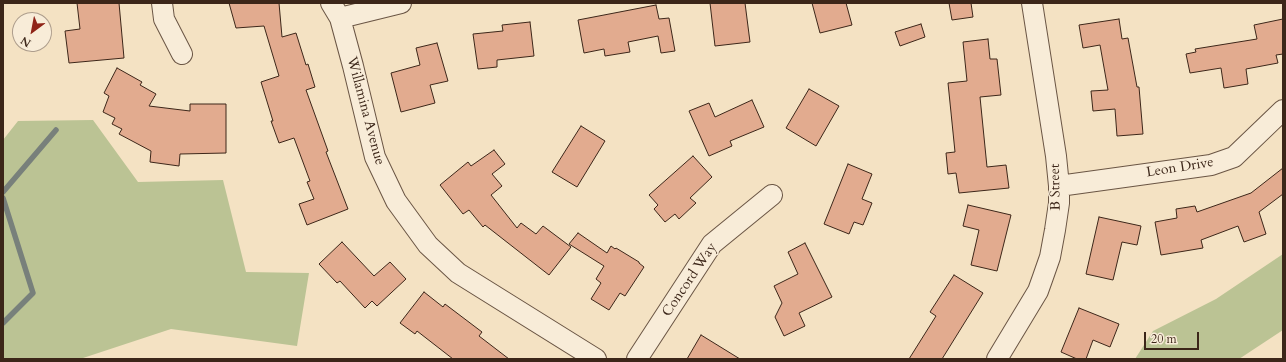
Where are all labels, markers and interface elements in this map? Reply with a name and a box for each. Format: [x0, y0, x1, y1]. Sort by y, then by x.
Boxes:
north arrow [12, 12, 52, 52]
text: N [18, 33, 34, 51]
street label: Willamina Avenue [342, 55, 388, 167]
street label: Leon Drive [1145, 154, 1215, 182]
street label: B Street [1047, 163, 1065, 211]
street label: Concord Way [659, 240, 721, 320]
scale bar [1146, 324, 1201, 350]
text: 20 m [1151, 331, 1177, 347]

